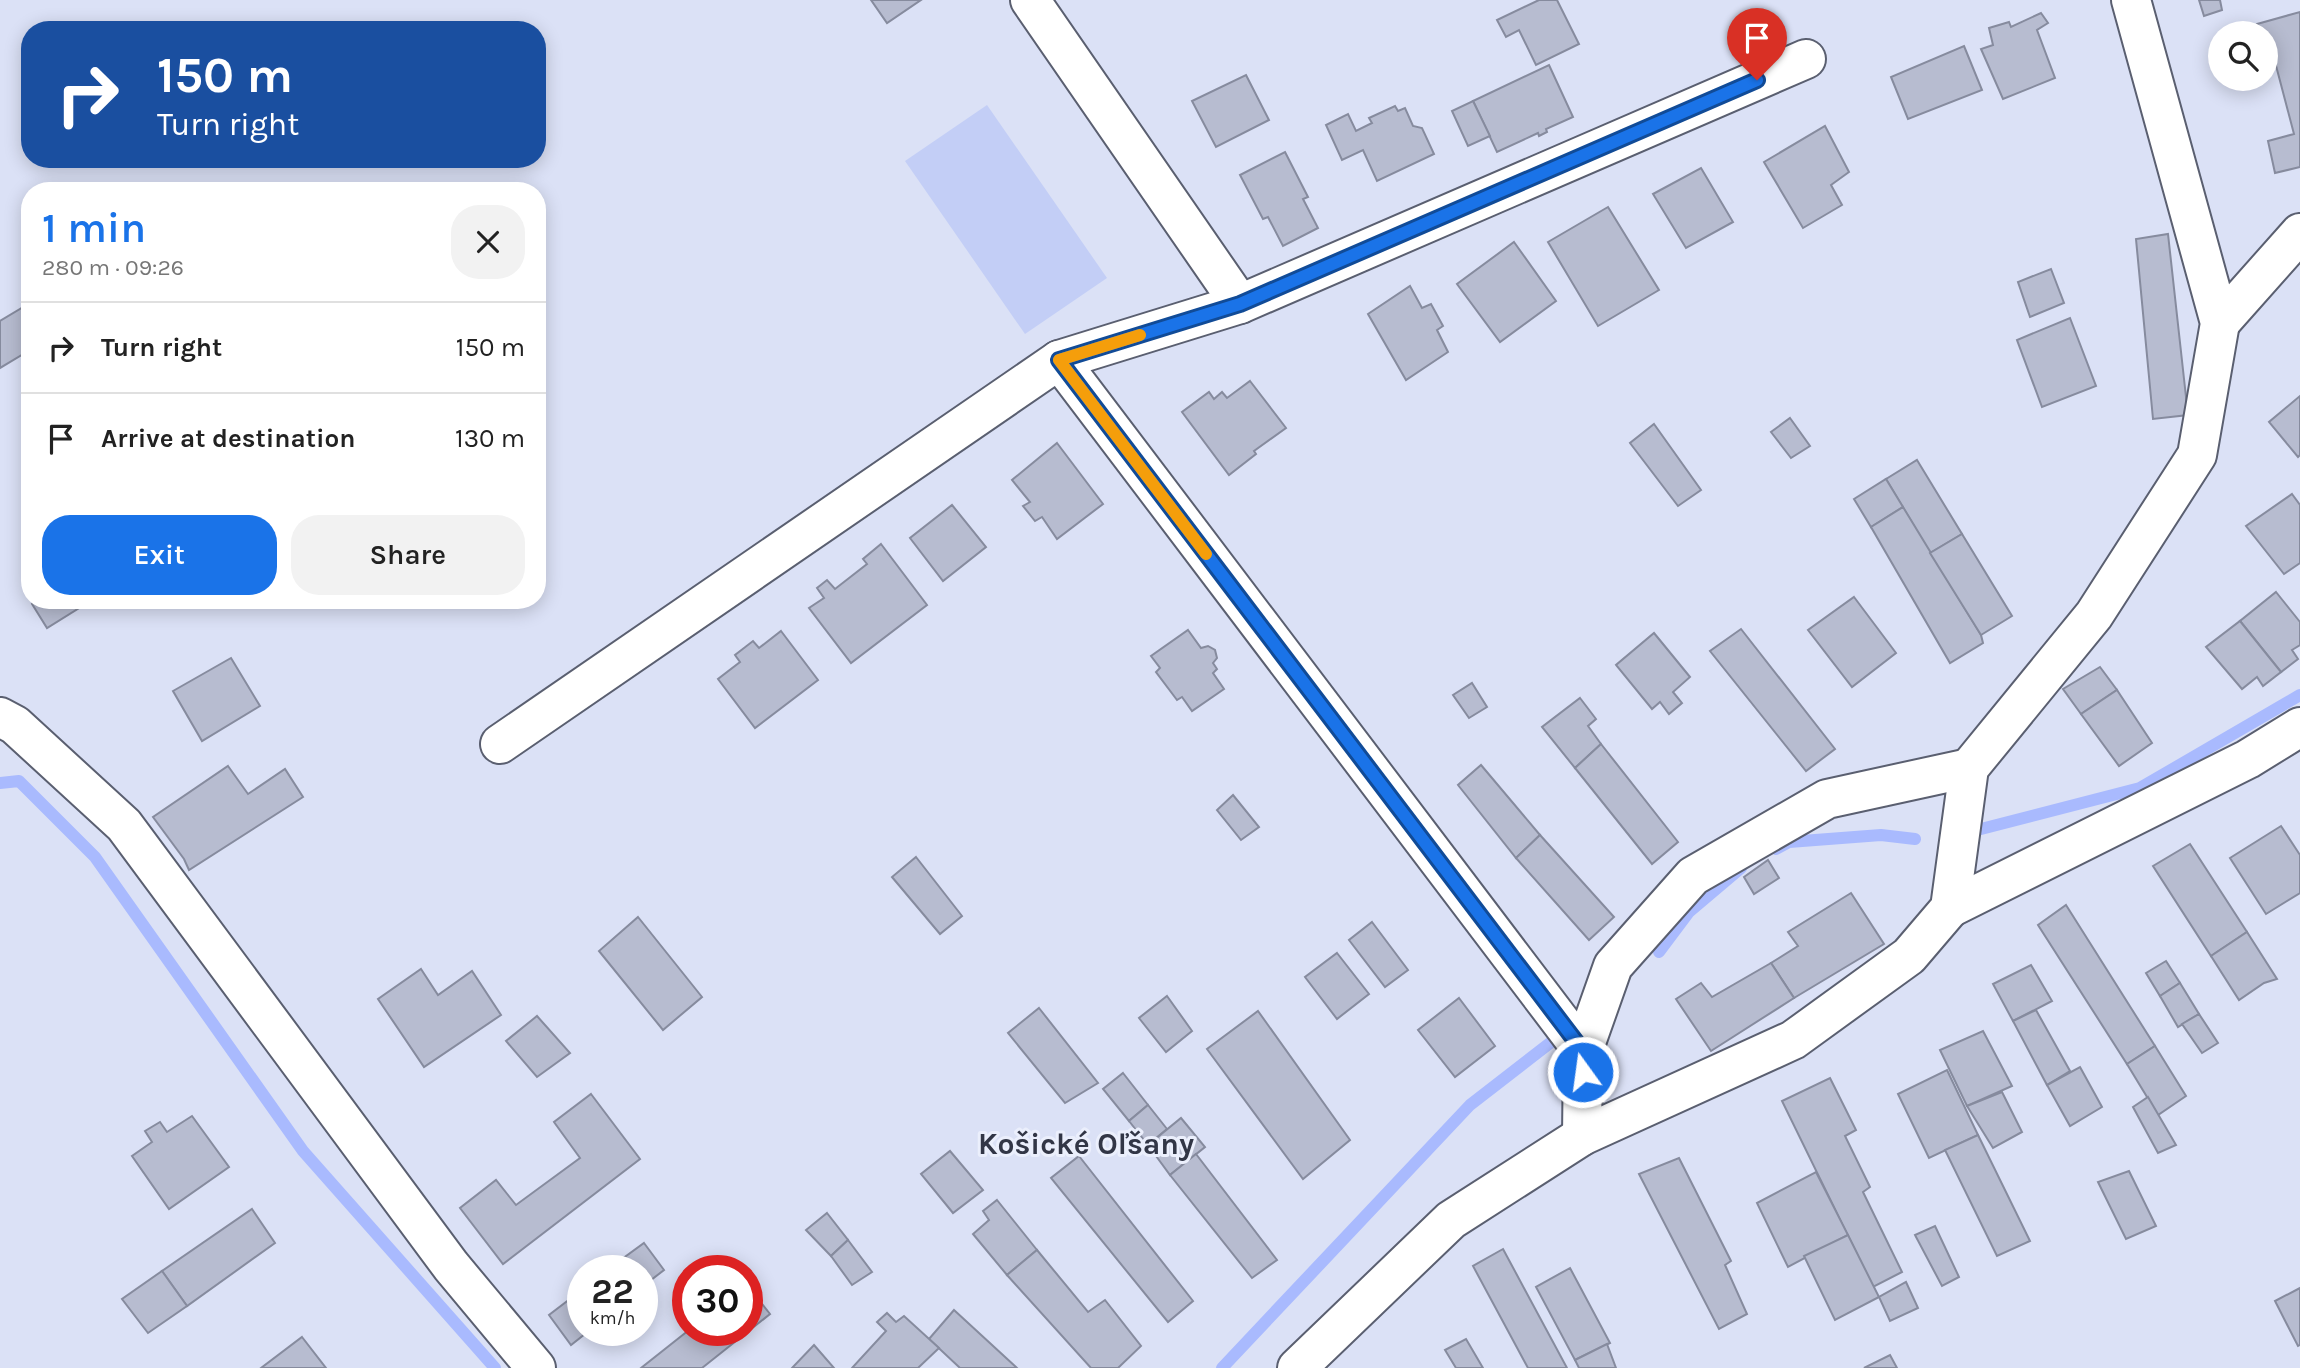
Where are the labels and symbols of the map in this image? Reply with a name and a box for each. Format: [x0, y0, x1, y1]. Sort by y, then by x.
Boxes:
pin [1727, 8, 1787, 80]
position arrow [1546, 1035, 1620, 1109]
district label: Košické Oľšany [978, 1126, 1194, 1162]
speed limit sign: 30 [672, 1255, 763, 1346]

